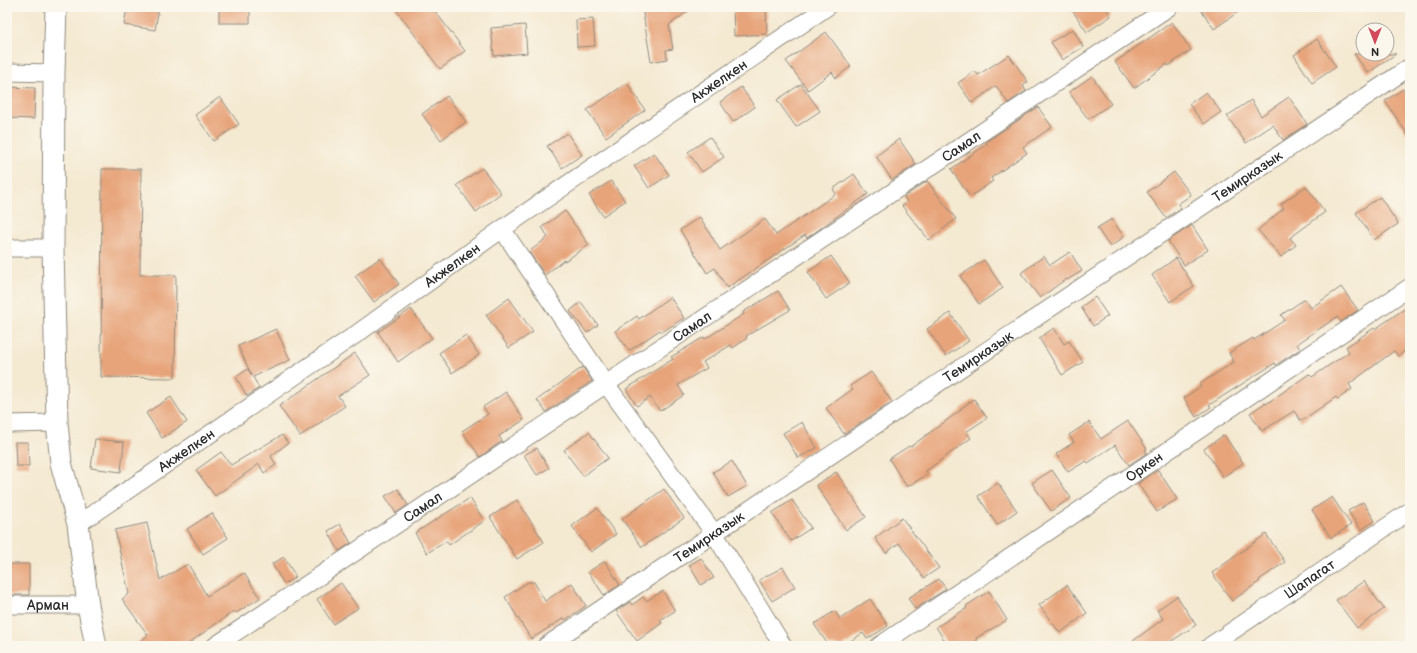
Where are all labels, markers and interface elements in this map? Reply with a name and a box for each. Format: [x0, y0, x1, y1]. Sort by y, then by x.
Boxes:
north arrow [1355, 22, 1395, 62]
text: N [1371, 45, 1379, 58]
street label: Акжелкен [687, 56, 750, 107]
street label: Самал [939, 128, 984, 166]
street label: Темирказык [1209, 147, 1286, 206]
street label: Акжелкен [420, 240, 484, 292]
street label: Самал [669, 308, 715, 346]
street label: Темирказык [940, 327, 1017, 386]
street label: Акжелкен [154, 425, 218, 476]
street label: Оркен [1123, 449, 1166, 486]
street label: Самал [400, 488, 446, 526]
street label: Темирказык [671, 507, 748, 567]
street label: Шапагат [1281, 556, 1339, 603]
street label: Арман [26, 597, 69, 614]

